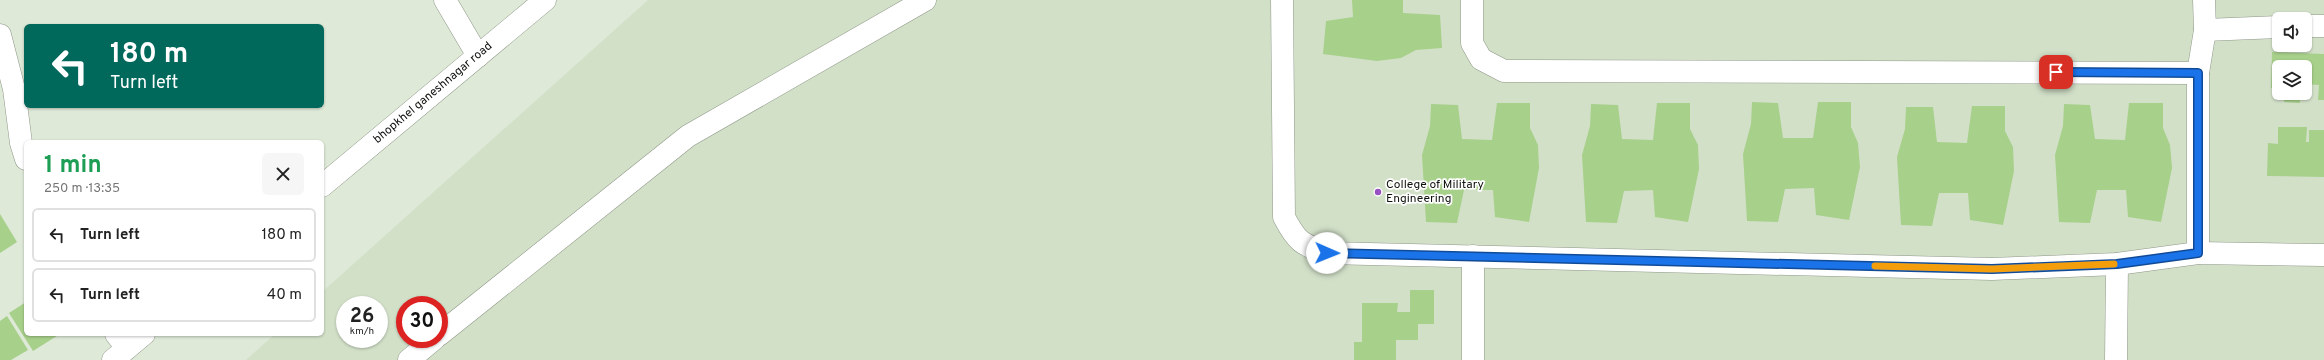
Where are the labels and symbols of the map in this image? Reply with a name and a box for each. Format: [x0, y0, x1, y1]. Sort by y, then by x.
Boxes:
street label: bhopkhel ganeshnagar road [370, 38, 496, 148]
pin [2039, 55, 2073, 89]
place label: College of Military Engineering [1386, 177, 1484, 207]
marker: College of Military Engineering [1373, 187, 1383, 197]
position arrow [1306, 232, 1348, 274]
speed limit sign: 30 [396, 296, 448, 348]

